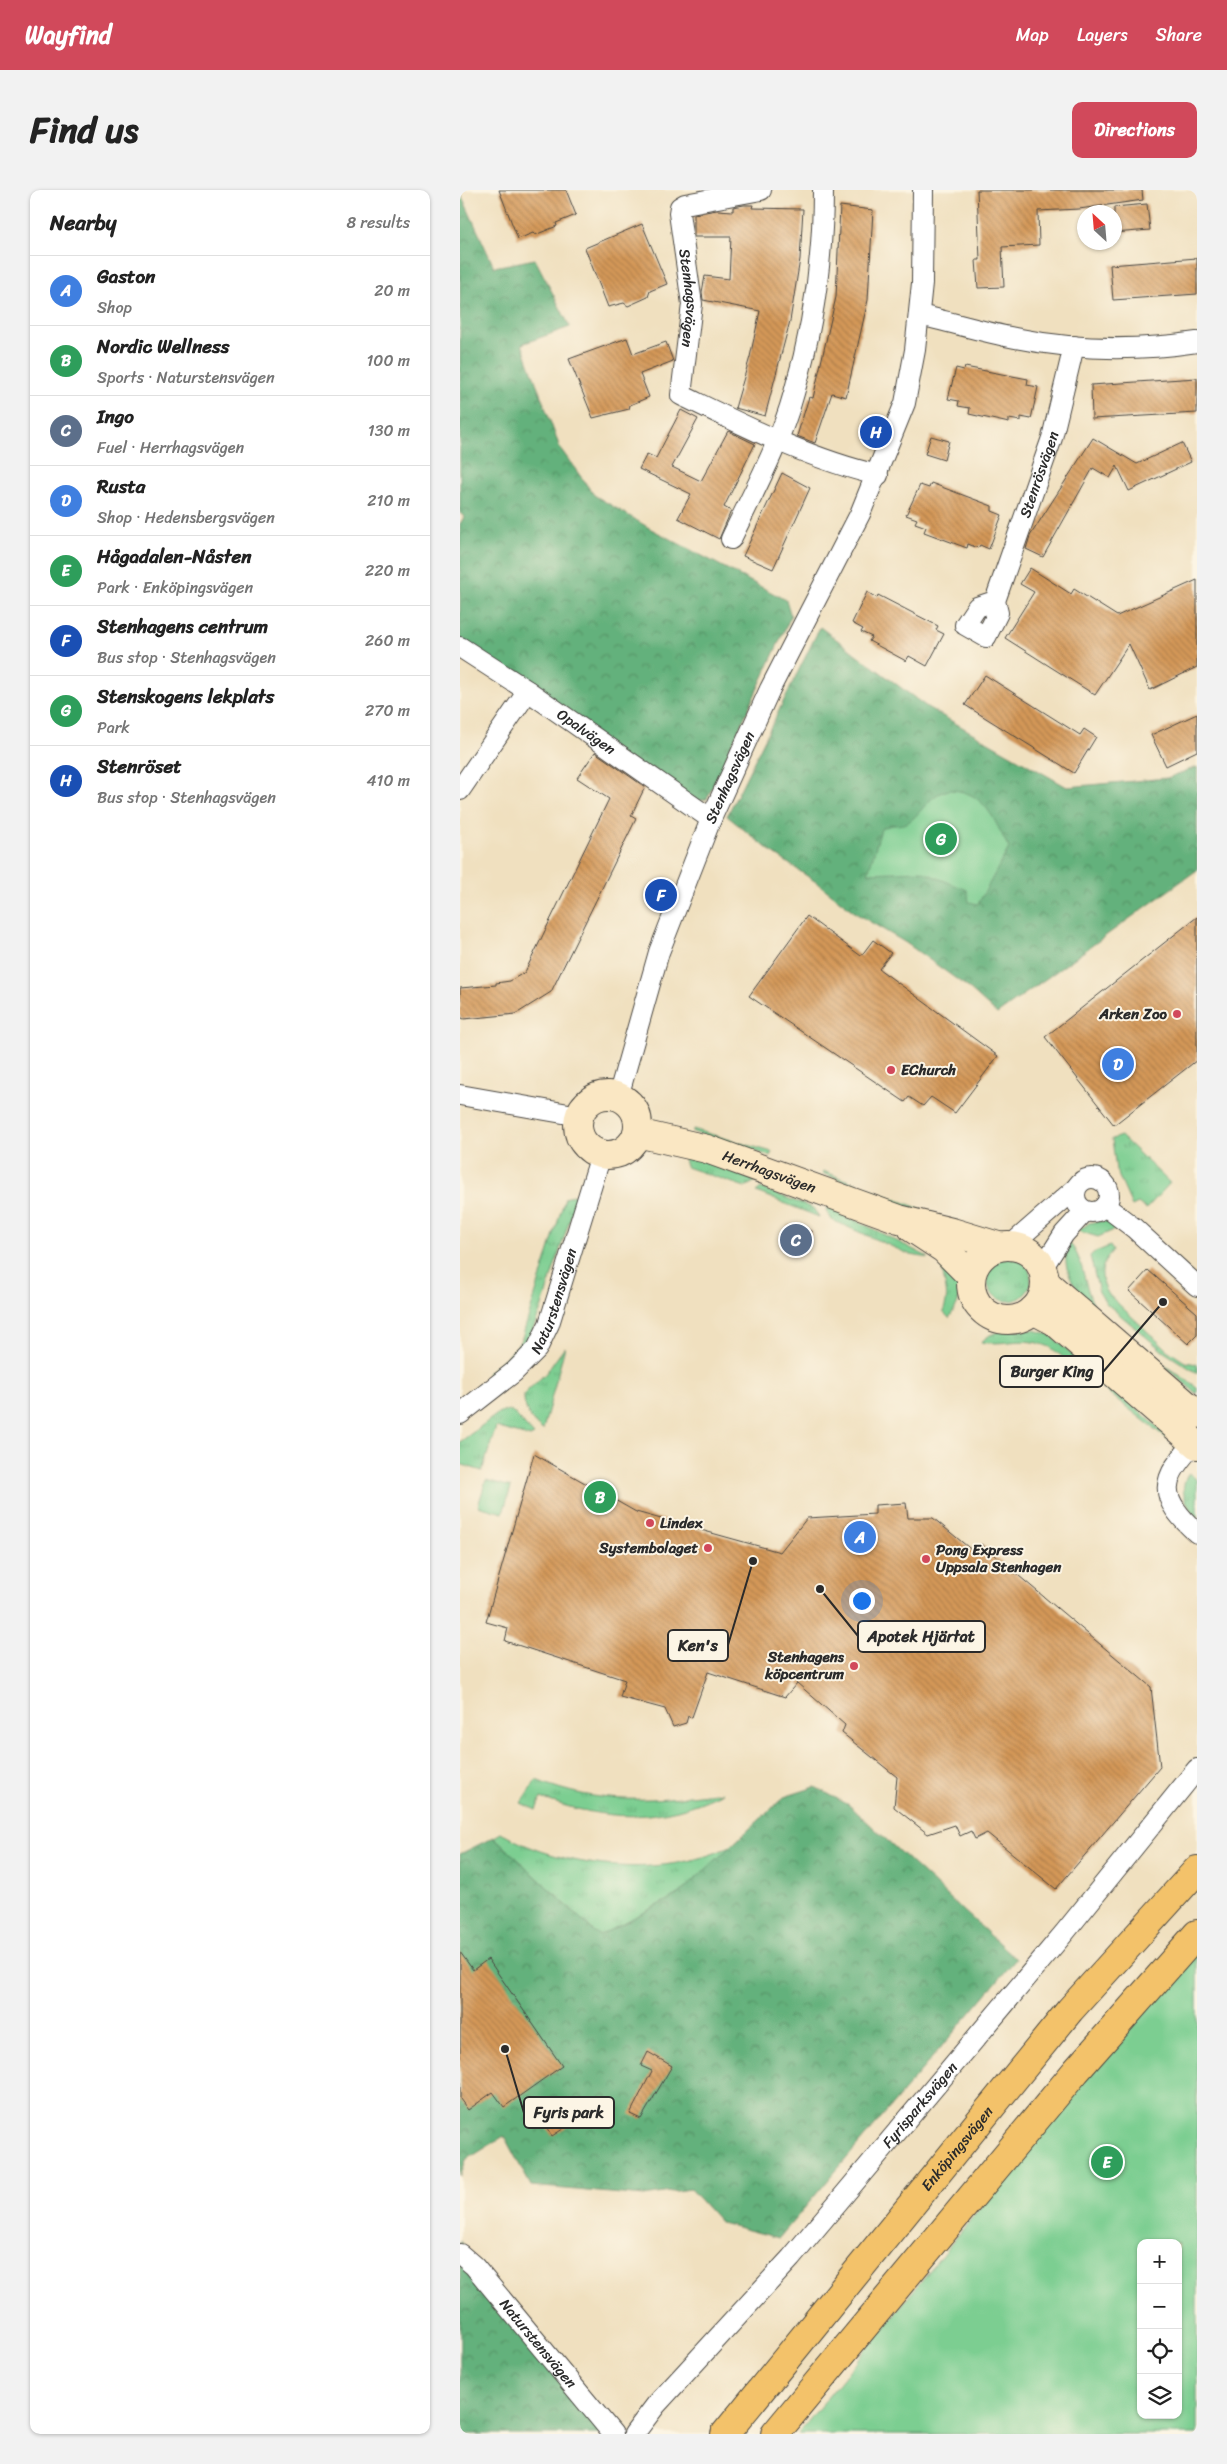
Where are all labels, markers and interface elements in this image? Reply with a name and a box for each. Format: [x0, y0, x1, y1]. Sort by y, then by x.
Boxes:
text: Wayfind [25, 14, 111, 56]
text: Map [1016, 19, 1049, 51]
text: Layers [1077, 19, 1128, 51]
text: Share [1156, 19, 1202, 51]
text: Find us [30, 99, 138, 161]
button: Directions [1072, 102, 1197, 158]
text: Nearby [50, 204, 116, 242]
north arrow [1077, 205, 1122, 250]
text: 8 results [347, 208, 410, 237]
street label: Stenhagsvägen [671, 247, 705, 349]
text: Gaston [97, 260, 155, 293]
text: A [61, 276, 71, 305]
text: 20 m [374, 276, 410, 305]
text: Shop [97, 293, 132, 322]
text: Nordic Wellness [97, 330, 230, 363]
text: B [61, 346, 71, 375]
text: 100 m [366, 346, 410, 375]
text: Sports · Naturstensvägen [97, 363, 275, 392]
text: Ingo [97, 400, 134, 433]
pin: H [860, 413, 892, 451]
text: C [61, 416, 71, 445]
text: 130 m [368, 416, 410, 445]
street label: Stenrösvägen [1012, 429, 1066, 521]
text: Fuel · Herrhagsvägen [97, 433, 244, 462]
text: Rusta [97, 470, 145, 503]
text: D [61, 486, 71, 515]
text: 210 m [367, 486, 410, 515]
text: Shop · Hedensbergsvägen [97, 503, 275, 532]
text: Hågadalen-Nåsten [97, 540, 251, 573]
text: E [62, 556, 70, 585]
text: 220 m [365, 556, 410, 585]
text: Park · Enköpingsvägen [97, 573, 253, 602]
text: Stenhagens centrum [97, 610, 268, 643]
text: F [62, 626, 70, 655]
text: 260 m [365, 626, 410, 655]
text: Bus stop · Stenhagsvägen [97, 643, 276, 672]
text: Stenskogens lekplats [97, 680, 274, 713]
text: G [61, 696, 71, 725]
text: 270 m [365, 696, 410, 725]
street label: Opalvägen [551, 702, 621, 762]
text: Park [97, 713, 130, 742]
street label: Stenhagsvägen [697, 727, 762, 828]
text: Stenröset [97, 750, 182, 783]
text: H [60, 766, 72, 795]
text: 410 m [367, 766, 410, 795]
text: Bus stop · Stenhagsvägen [97, 783, 276, 812]
pin: G [925, 820, 957, 858]
pin: F [645, 876, 677, 914]
place label: Arken Zoo [1098, 1001, 1168, 1027]
marker: Arken Zoo [1171, 1008, 1183, 1020]
pin: D [1102, 1045, 1134, 1083]
place label: EChurch [901, 1057, 956, 1083]
marker: EChurch [885, 1064, 897, 1076]
street label: Herrhagsvägen [719, 1143, 820, 1201]
pin: C [780, 1221, 812, 1259]
street label: Naturstensvägen [523, 1245, 585, 1359]
callout: Burger King [1000, 1356, 1103, 1387]
text: Burger King [1010, 1357, 1094, 1386]
pin: B [584, 1478, 616, 1516]
place label: Lindex [660, 1510, 704, 1536]
marker: Lindex [644, 1517, 656, 1529]
pin: A [844, 1518, 876, 1556]
place label: Systembolaget [598, 1535, 698, 1561]
place label: Pong Express Uppsala Stenhagen [936, 1537, 1062, 1580]
marker: Systembolaget [702, 1542, 714, 1554]
marker: Pong Express Uppsala Stenhagen [920, 1553, 932, 1565]
your location [849, 1588, 875, 1614]
callout: Apotek Hjärtat [858, 1621, 985, 1652]
text: Apotek Hjärtat [866, 1622, 975, 1651]
callout: Ken's [668, 1630, 728, 1661]
text: Ken's [677, 1631, 719, 1660]
place label: Stenhagens köpcentrum [764, 1644, 845, 1687]
marker: Stenhagens köpcentrum [848, 1660, 860, 1672]
street label: Fyrisparksvägen [875, 2056, 964, 2154]
callout: Fyris park [524, 2097, 614, 2128]
text: Fyris park [533, 2098, 605, 2127]
street label: Enköpingsvägen [914, 2100, 1000, 2197]
pin: E [1091, 2143, 1123, 2181]
map controls [1137, 2239, 1182, 2419]
button: + [1137, 2239, 1182, 2284]
button: − [1137, 2284, 1182, 2329]
street label: Naturstensvägen [493, 2292, 583, 2394]
button: locate [1137, 2329, 1182, 2374]
button: layers [1137, 2374, 1182, 2419]

